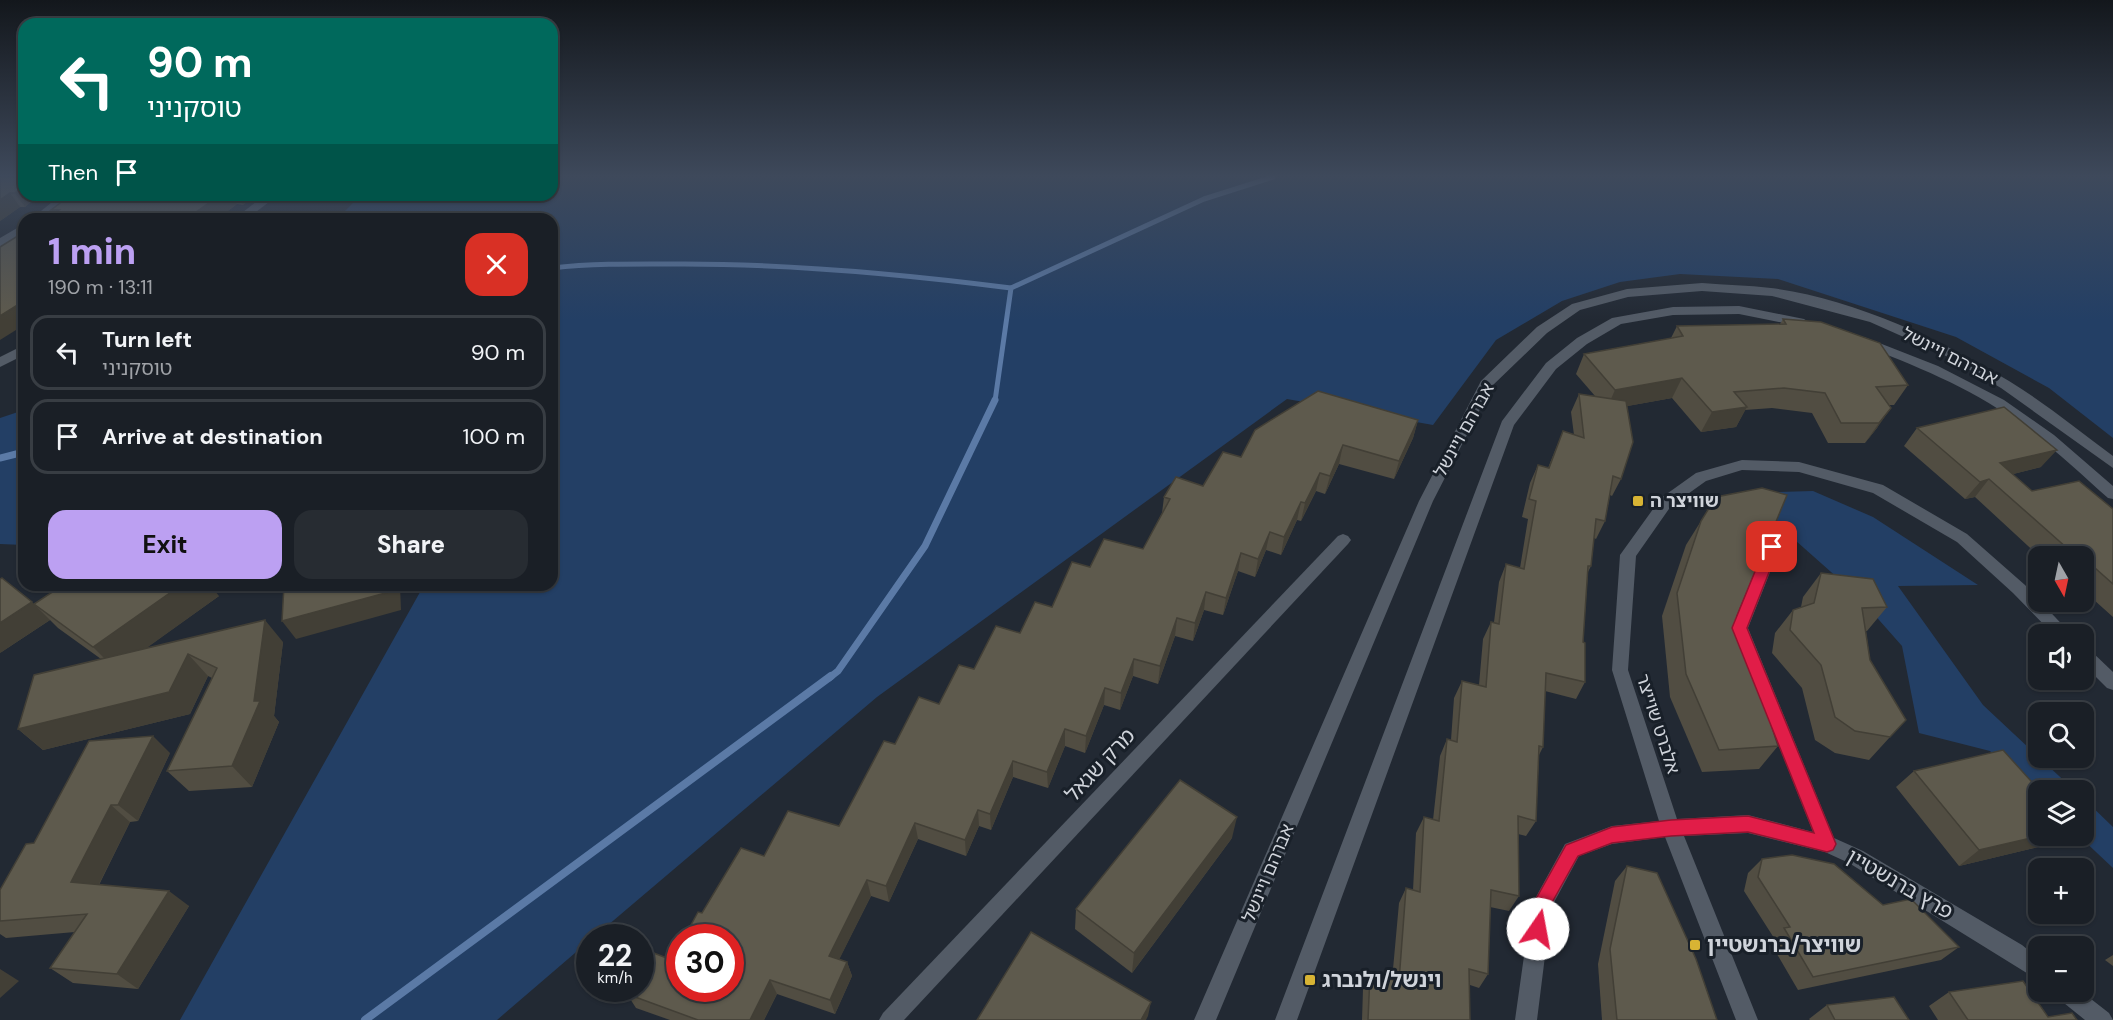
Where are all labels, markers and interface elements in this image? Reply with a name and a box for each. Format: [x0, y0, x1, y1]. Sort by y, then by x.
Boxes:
text: 90 m [147, 35, 253, 90]
icon: left [48, 42, 126, 120]
text: טוסקניני [147, 90, 242, 125]
icon: arrive [110, 156, 143, 189]
text: Then [48, 158, 98, 187]
text: 1 min [48, 228, 136, 275]
button: close [465, 233, 528, 296]
text: 190 m · 13:11 [48, 274, 153, 300]
street label: אברהם ויינשל [1898, 322, 2002, 390]
text: Turn left [102, 325, 192, 354]
icon: left [51, 336, 84, 369]
text: 90 m [471, 338, 525, 367]
text: טוסקניני [102, 355, 172, 381]
street label: אברהם ויינשל [1428, 379, 1500, 481]
icon: arrive [51, 420, 84, 453]
text: Arrive at destination [102, 422, 323, 451]
text: 100 m [463, 422, 525, 451]
place label: שוויצר ה [1650, 489, 1719, 513]
marker: שוויצר ה [1631, 494, 1645, 508]
button: Exit [48, 510, 282, 579]
button: Share [294, 510, 528, 579]
pin [1746, 521, 1797, 572]
icon: arrive [1755, 530, 1788, 563]
north arrow [2028, 546, 2094, 612]
map controls [2028, 546, 2094, 1002]
button: sound [2028, 624, 2094, 690]
street label: אלברט שוייצר [1631, 671, 1685, 777]
button: search [2028, 702, 2094, 768]
street label: מרק שגאל [1059, 722, 1141, 808]
button: layers [2028, 780, 2094, 846]
street label: אברהם ויינשל [1237, 820, 1299, 926]
street label: פרץ ברנשטיין [1842, 842, 1958, 926]
button: + [2028, 858, 2094, 924]
position arrow [1506, 897, 1570, 961]
speed limit sign: 30 [666, 924, 744, 1002]
place label: שוויצר/ברנשטיין [1707, 931, 1861, 959]
text: 22 [598, 936, 632, 975]
button: − [2028, 936, 2094, 1002]
marker: שוויצר/ברנשטיין [1688, 938, 1702, 952]
place label: וינשל/ולנברג [1322, 966, 1441, 994]
text: km/h [597, 968, 633, 988]
marker: וינשל/ולנברג [1303, 973, 1317, 987]

